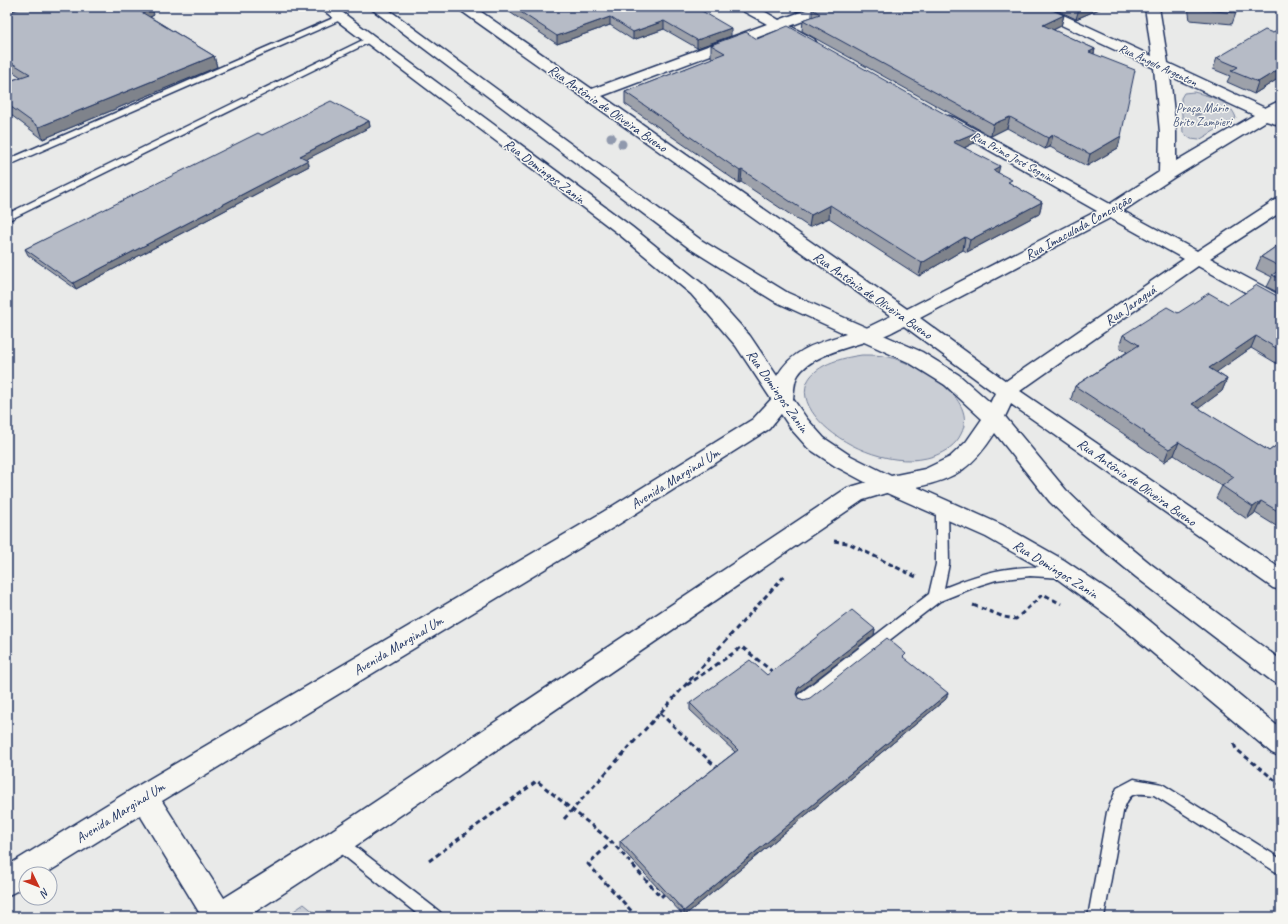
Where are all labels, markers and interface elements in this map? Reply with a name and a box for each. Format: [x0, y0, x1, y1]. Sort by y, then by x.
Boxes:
street label: Rua Ângelo Argenton [1116, 40, 1200, 90]
street label: Rua Antônio de Oliveira Bueno [545, 61, 671, 157]
park label: Praça Mário Brito Zampieri [1172, 100, 1233, 130]
street label: Rua Primo José Segnini [969, 128, 1059, 187]
street label: Rua Domingos Zanin [501, 135, 589, 208]
street label: Rua Imaculada Conceição [1022, 191, 1136, 264]
street label: Rua Antônio de Oliveira Bueno [810, 248, 936, 344]
street label: Rua Jaraguá [1101, 281, 1161, 329]
street label: Rua Domingos Zanin [743, 347, 813, 437]
street label: Rua Antônio de Oliveira Bueno [1074, 435, 1200, 531]
street label: Avenida Marginal Um [628, 444, 724, 513]
street label: Rua Domingos Zanin [1010, 536, 1102, 603]
street label: Avenida Marginal Um [350, 611, 447, 679]
street label: Avenida Marginal Um [73, 778, 169, 847]
north arrow [18, 866, 58, 906]
text: N [36, 886, 53, 902]

